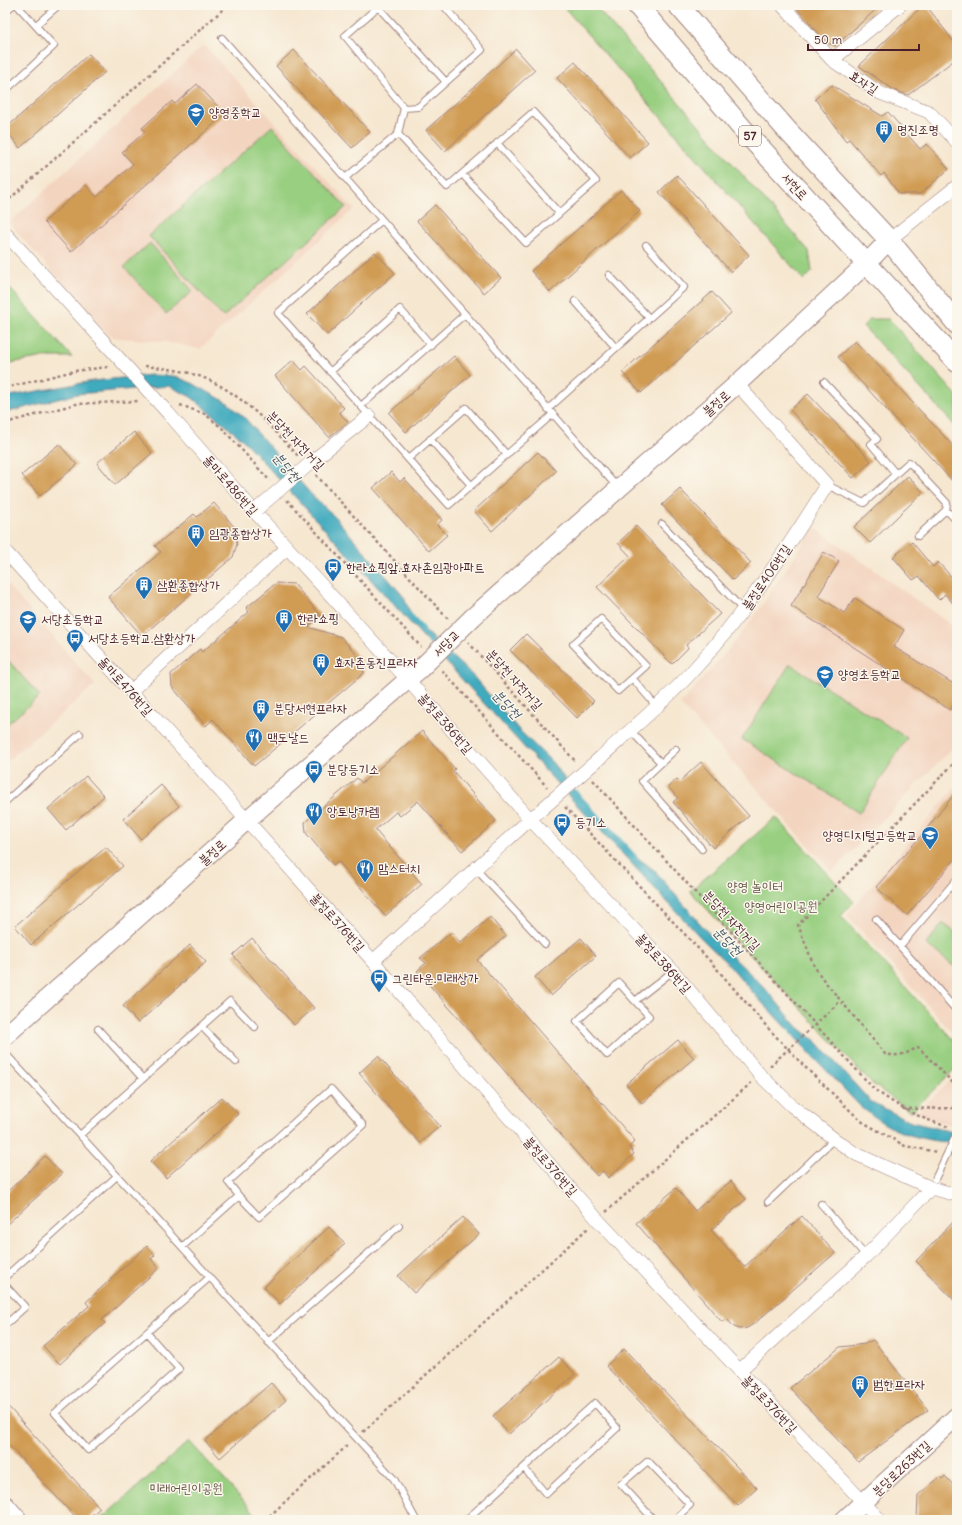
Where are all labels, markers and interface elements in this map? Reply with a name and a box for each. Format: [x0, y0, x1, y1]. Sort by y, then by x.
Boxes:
scale bar [808, 26, 919, 52]
text: 50 m [814, 32, 843, 47]
street label: 효자길 [846, 67, 881, 98]
school or university icon: 양영중학교 [186, 102, 206, 127]
place label: 양영중학교 [209, 104, 261, 121]
building icon: 명진조명 [874, 119, 894, 144]
place label: 명진조명 [897, 121, 939, 138]
road number: 57 [739, 126, 761, 146]
street label: 서현로 [778, 169, 811, 204]
street label: 불정로 [699, 387, 734, 420]
street label: 분당천 자전거길 [264, 407, 328, 473]
water label: 분당천 [270, 449, 304, 485]
street label: 돌마로486번길 [200, 452, 262, 519]
building icon: 임광종합상가 [186, 523, 206, 548]
place label: 임광종합상가 [209, 525, 272, 542]
street label: 불정로406번길 [738, 541, 795, 613]
bus stop icon: 한라쇼핑앞.효자촌임광아파트 [323, 557, 343, 582]
place label: 한라쇼핑앞.효자촌임광아파트 [346, 559, 485, 576]
building icon: 삼환종합상가 [134, 575, 154, 600]
place label: 삼환종합상가 [157, 577, 220, 594]
building icon: 한라쇼핑 [274, 608, 294, 633]
school or university icon: 서당초등학교 [18, 609, 38, 634]
place label: 한라쇼핑 [297, 610, 339, 627]
place label: 서당초등학교 [41, 611, 104, 628]
street label: 서당교 [429, 626, 463, 660]
bus stop icon: 서당초등학교.삼환상가 [65, 628, 85, 653]
place label: 서당초등학교.삼환상가 [88, 630, 196, 647]
street label: 분당천 자전거길 [484, 645, 546, 713]
building icon: 효자촌동진프라자 [311, 652, 331, 677]
street label: 돌마로476번길 [95, 653, 157, 719]
place label: 효자촌동진프라자 [334, 654, 418, 671]
school or university icon: 양영초등학교 [815, 664, 835, 689]
place label: 양영초등학교 [838, 666, 901, 683]
water label: 분당천 [489, 686, 525, 722]
street label: 불정로386번길 [415, 690, 477, 757]
building icon: 분당서현프라자 [251, 698, 271, 723]
place label: 분당서현프라자 [274, 700, 347, 717]
restaurant icon: 맥도날드 [244, 727, 264, 752]
place label: 맥도날드 [267, 729, 309, 746]
bus stop icon: 분당등기소 [304, 759, 324, 784]
place label: 분당등기소 [327, 761, 379, 778]
restaurant icon: 앙토낭카렘 [304, 801, 324, 826]
place label: 앙토낭카렘 [327, 803, 379, 820]
bus stop icon: 등기소 [552, 812, 572, 837]
place label: 등기소 [575, 814, 606, 831]
school or university icon: 양영디지털고등학교 [920, 825, 940, 850]
place label: 양영디지털고등학교 [823, 827, 917, 844]
street label: 불정로 [195, 836, 230, 869]
restaurant icon: 맘스터치 [355, 858, 375, 883]
place label: 맘스터치 [378, 860, 420, 877]
park label: 양영 놀이터 [727, 878, 783, 895]
street label: 분당천 자전거길 [700, 887, 764, 953]
street label: 불정로376번길 [307, 889, 369, 955]
park label: 양영어린이공원 [744, 898, 818, 915]
water label: 분당천 [710, 923, 746, 959]
street label: 불정로386번길 [632, 930, 695, 997]
bus stop icon: 그린타운.미래상가 [369, 968, 389, 993]
place label: 그린타운.미래상가 [392, 970, 479, 987]
street label: 불정로376번길 [520, 1133, 581, 1200]
street label: 불정로376번길 [738, 1372, 801, 1437]
building icon: 범한프라자 [850, 1374, 870, 1399]
place label: 범한프라자 [873, 1376, 925, 1393]
street label: 분당로263번길 [868, 1437, 934, 1500]
park label: 미래어린이공원 [149, 1480, 223, 1497]

